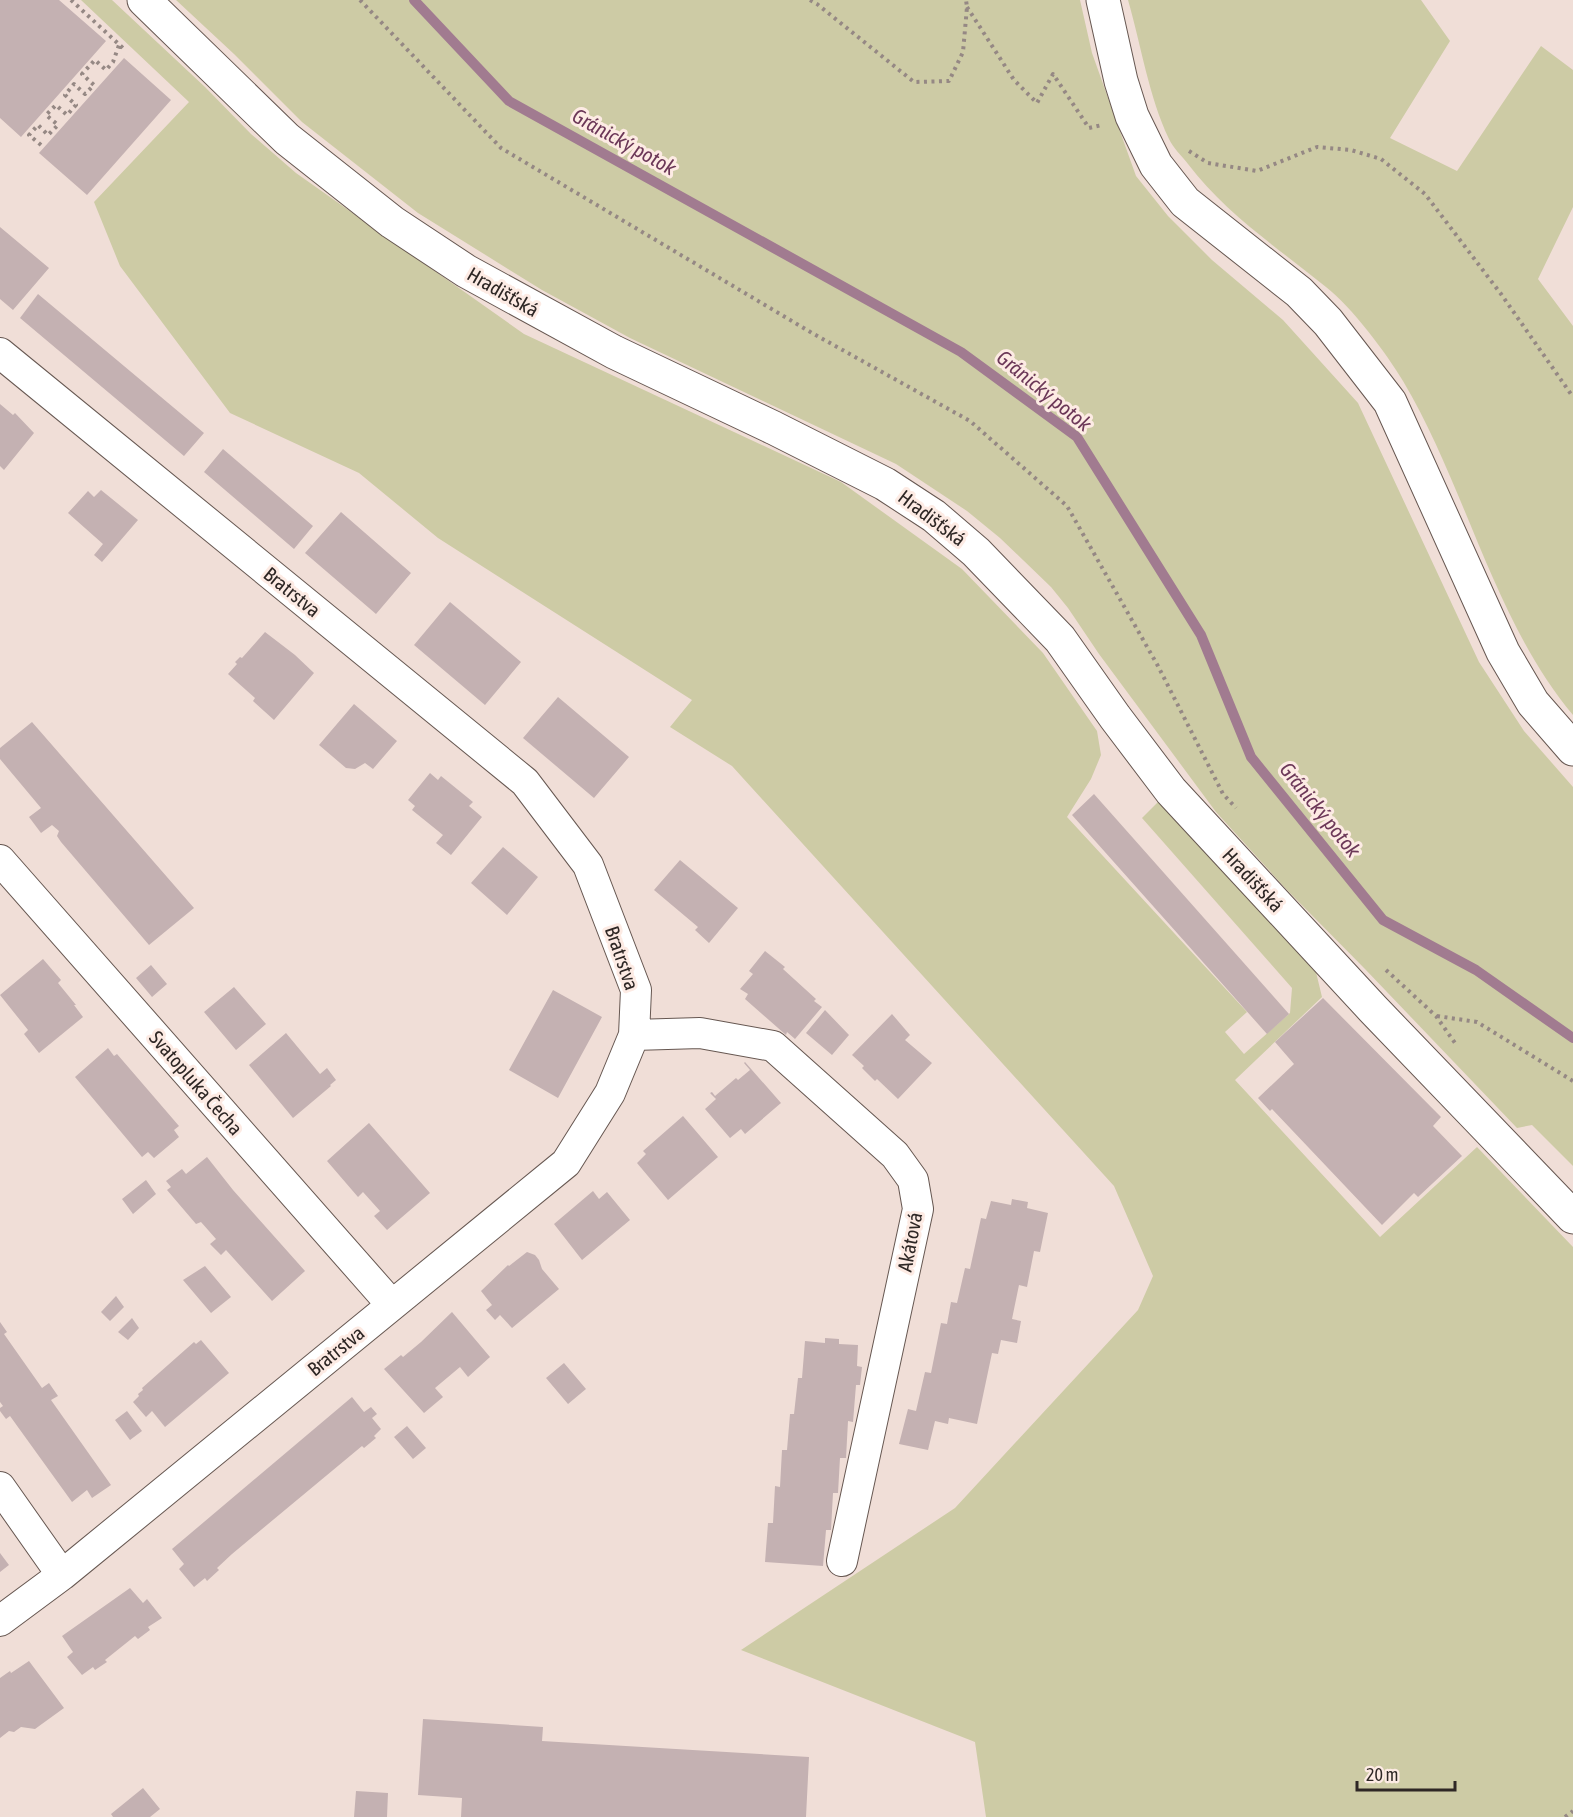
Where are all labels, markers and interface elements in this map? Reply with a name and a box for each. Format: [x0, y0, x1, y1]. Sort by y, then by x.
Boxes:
water label: Gránický potok [568, 103, 681, 180]
street label: Hradišťská [464, 262, 543, 321]
water label: Gránický potok [992, 345, 1097, 436]
street label: Hradišťská [894, 485, 971, 550]
street label: Bratrstva [259, 562, 325, 621]
water label: Gránický potok [1275, 757, 1367, 862]
street label: Hradišťská [1218, 843, 1289, 916]
street label: Bratrstva [601, 923, 644, 993]
street label: Svatopluka Čecha [145, 1026, 248, 1139]
street label: Akátová [892, 1210, 927, 1274]
street label: Bratrstva [303, 1321, 369, 1380]
scale bar [1357, 1754, 1454, 1792]
text: 20 m [1366, 1764, 1398, 1785]

